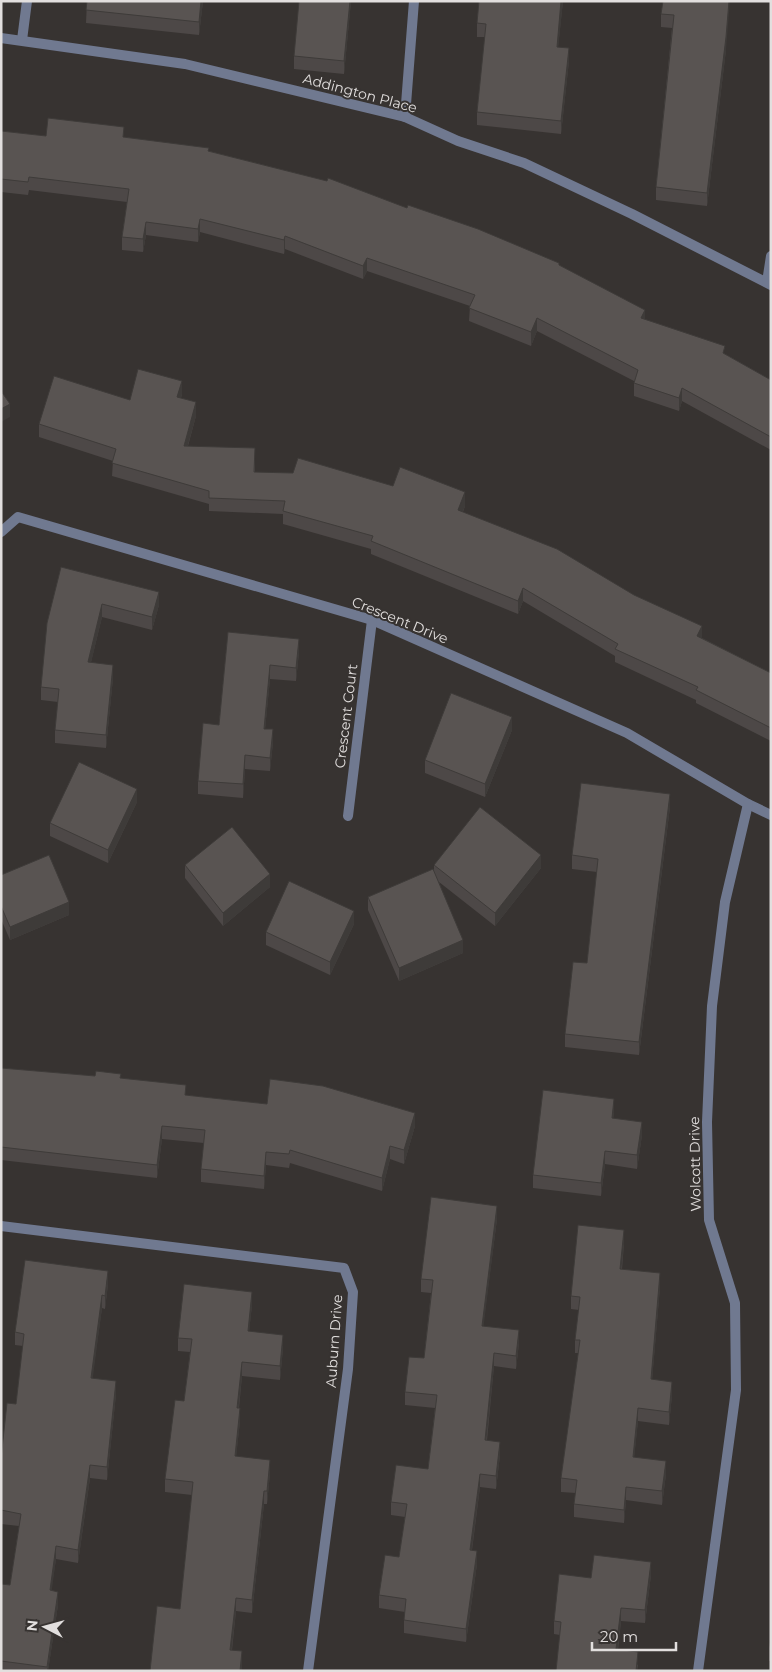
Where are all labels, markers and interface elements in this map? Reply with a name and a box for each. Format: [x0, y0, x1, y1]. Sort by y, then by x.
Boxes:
street label: Addington Place [301, 69, 419, 117]
street label: Crescent Drive [349, 592, 451, 648]
street label: Crescent Court [331, 662, 361, 769]
street label: Wolcott Drive [685, 1116, 705, 1212]
street label: Auburn Drive [322, 1294, 346, 1388]
north arrow [20, 1602, 70, 1652]
text: N [23, 1619, 42, 1632]
scale bar [592, 1620, 676, 1652]
text: 20 m [600, 1627, 638, 1646]

